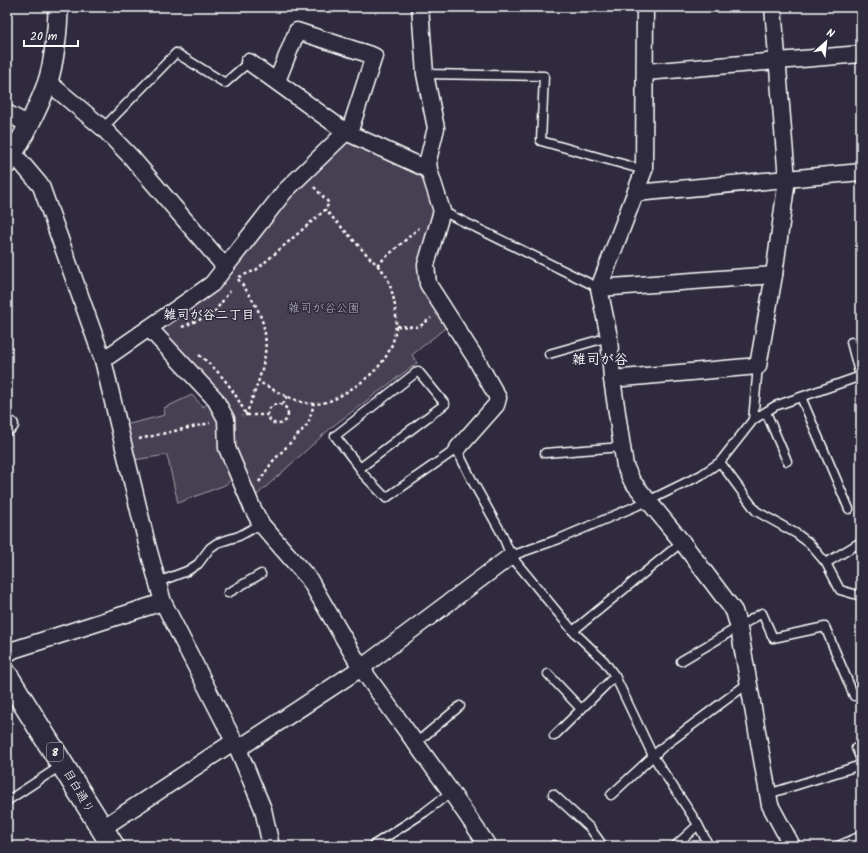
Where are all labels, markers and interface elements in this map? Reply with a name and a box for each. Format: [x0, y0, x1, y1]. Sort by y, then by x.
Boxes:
scale bar [24, 22, 78, 48]
north arrow [806, 22, 846, 62]
text: N [823, 24, 837, 44]
text: 20 m [30, 27, 58, 46]
park label: 雑司が谷公園 [288, 299, 360, 318]
district label: 雑司が谷二丁目 [163, 305, 255, 326]
district label: 雑司が谷 [572, 349, 628, 371]
road number: 8 [47, 743, 63, 761]
street label: 目白通り [58, 766, 99, 817]

